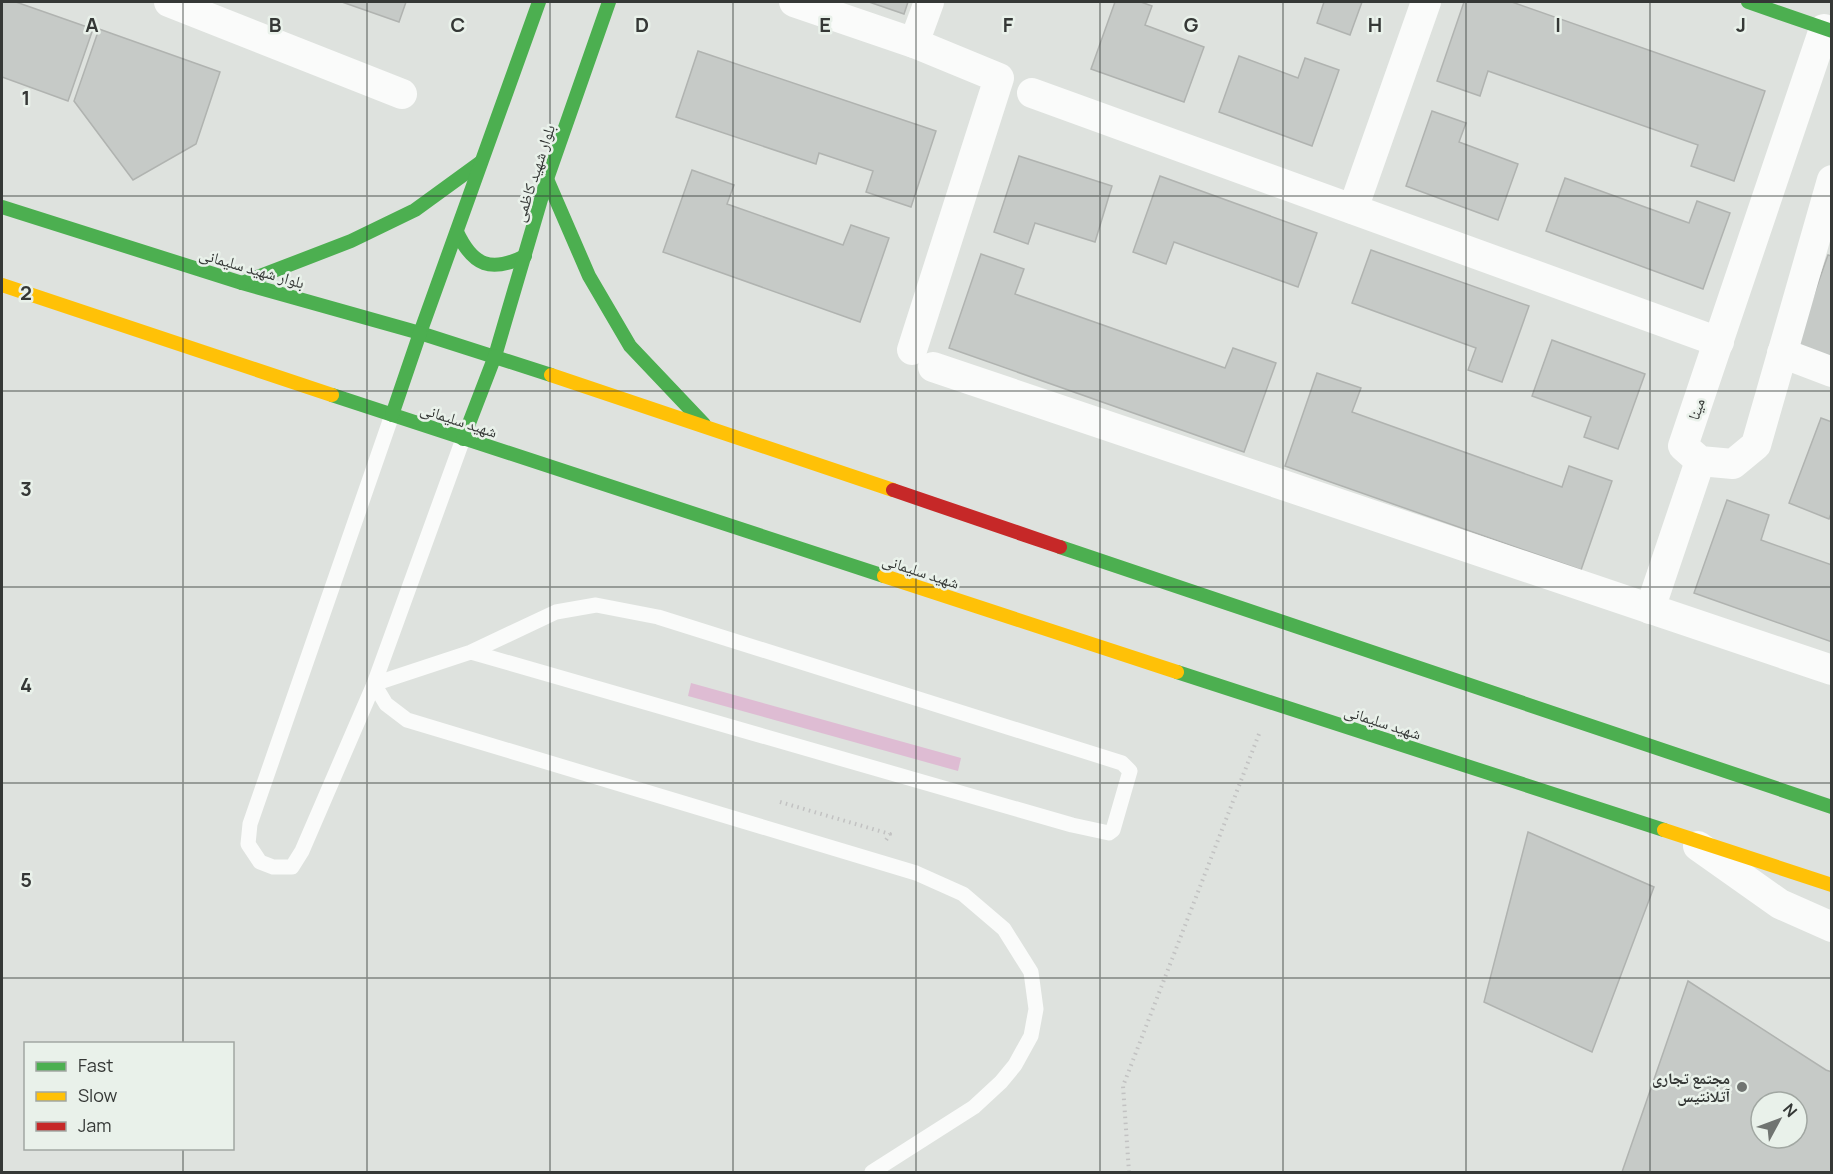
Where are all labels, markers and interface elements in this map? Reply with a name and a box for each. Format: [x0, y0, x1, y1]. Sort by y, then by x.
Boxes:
text: A [85, 11, 99, 38]
text: B [269, 11, 282, 38]
text: C [451, 11, 465, 38]
text: D [635, 11, 649, 38]
text: E [819, 11, 831, 38]
text: F [1003, 11, 1014, 38]
text: G [1184, 11, 1199, 38]
text: H [1368, 11, 1382, 38]
text: I [1555, 11, 1561, 38]
text: J [1736, 11, 1746, 38]
text: 1 [22, 84, 30, 111]
street label: بلوار شهید کاظمی [508, 122, 560, 224]
street label: بلوار شهید سلیمانی [197, 242, 307, 294]
text: 2 [20, 279, 32, 306]
street label: مینا [1682, 395, 1710, 423]
street label: شهید سلیمانی [418, 397, 500, 443]
text: 3 [20, 475, 32, 502]
street label: شهید سلیمانی [880, 548, 962, 594]
text: 4 [20, 671, 32, 698]
street label: شهید سلیمانی [1342, 699, 1424, 745]
text: 5 [20, 866, 32, 893]
legend [24, 1042, 234, 1150]
text: Fast [78, 1053, 113, 1077]
place label: مجتمع تجاری آتلانتیس [1652, 1067, 1731, 1107]
marker: مجتمع تجاری آتلانتیس [1735, 1080, 1749, 1094]
text: Slow [78, 1083, 118, 1107]
north arrow [1749, 1090, 1809, 1150]
text: N [1778, 1099, 1802, 1122]
text: Jam [78, 1113, 112, 1137]

